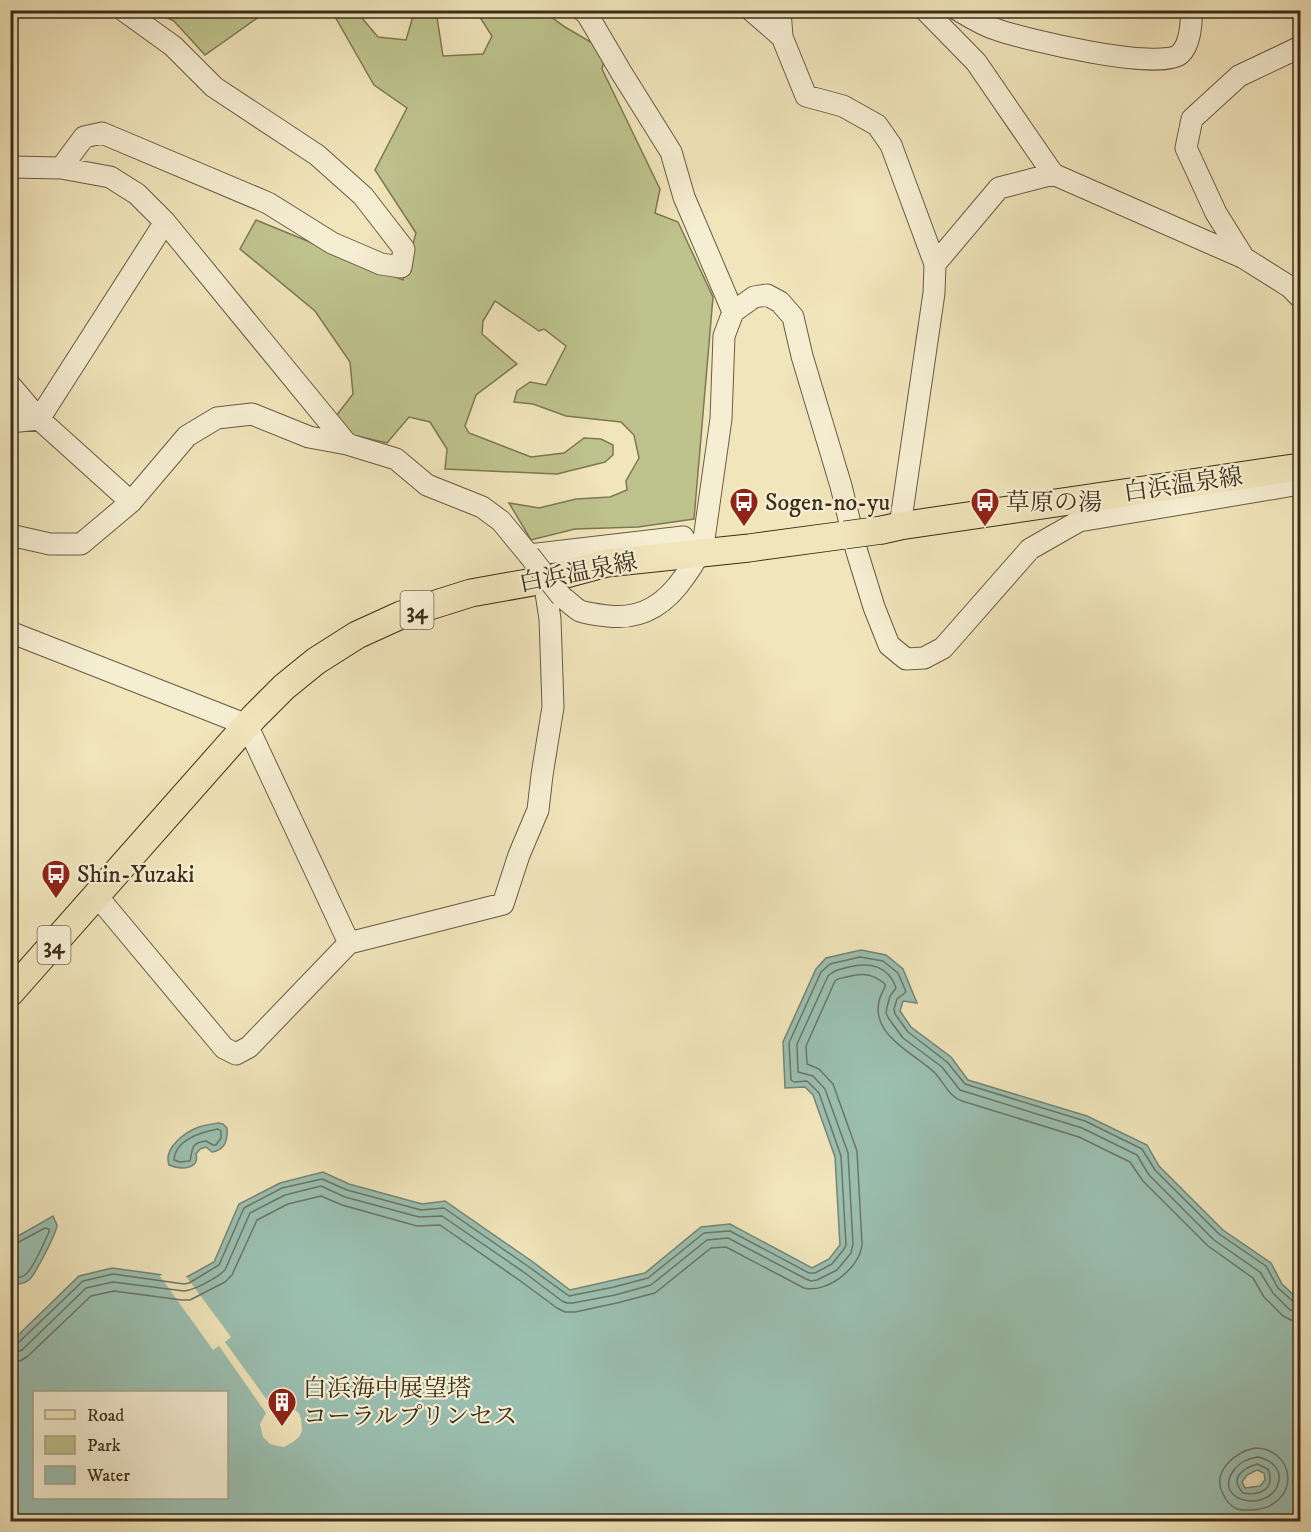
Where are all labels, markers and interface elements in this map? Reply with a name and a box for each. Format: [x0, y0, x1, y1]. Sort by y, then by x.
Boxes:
street label: 白浜温泉線 [1122, 462, 1245, 508]
bus stop icon: Sogen-no-yu [728, 486, 760, 528]
bus stop icon: 草原の湯 [969, 486, 1001, 528]
place label: Sogen-no-yu [765, 488, 890, 518]
place label: 草原の湯 [1006, 488, 1102, 518]
street label: 白浜温泉線 [516, 547, 640, 599]
road number: 34 [400, 591, 434, 629]
bus stop icon: Shin-Yuzaki [40, 858, 72, 900]
place label: Shin-Yuzaki [77, 860, 195, 890]
road number: 34 [38, 926, 70, 964]
place label: 白浜海中展望塔 コーラルプリンセス [303, 1374, 517, 1432]
building icon: 白浜海中展望塔 コーラルプリンセス [266, 1386, 298, 1428]
legend [33, 1391, 228, 1499]
text: Road [87, 1405, 124, 1427]
text: Park [87, 1435, 121, 1457]
text: Water [86, 1465, 130, 1487]

